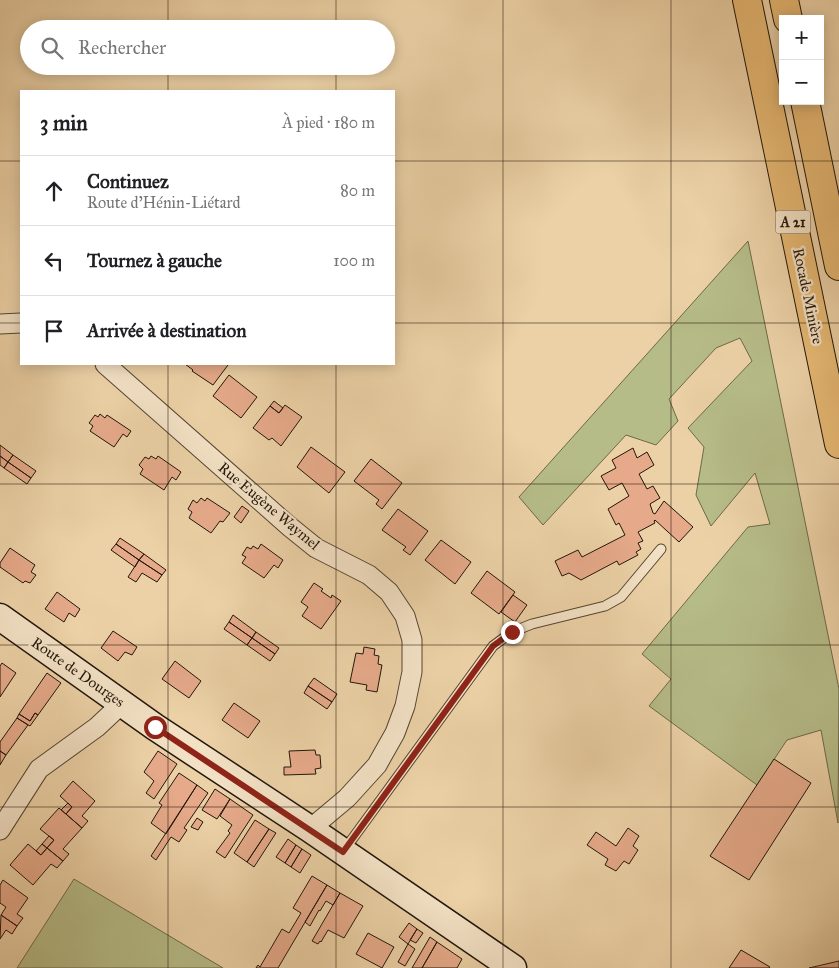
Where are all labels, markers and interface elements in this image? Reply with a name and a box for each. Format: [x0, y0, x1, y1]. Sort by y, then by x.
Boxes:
map controls [779, 15, 824, 105]
button: + [779, 15, 824, 60]
search box [20, 20, 395, 75]
icon: search [38, 34, 66, 62]
text: Rechercher [78, 36, 166, 59]
button: − [779, 60, 824, 105]
text: 3 min [40, 110, 88, 136]
text: À pied · 180 m [282, 113, 375, 132]
text: Continuez [87, 170, 169, 193]
icon: ahead [40, 177, 68, 205]
text: 80 m [340, 181, 375, 200]
text: Route d'Hénin-Liétard [87, 193, 240, 212]
road number: A 21 [776, 210, 810, 233]
street label: Rocade Minière [789, 246, 827, 346]
icon: left [40, 247, 68, 275]
text: Tournez à gauche [87, 249, 222, 272]
text: 100 m [333, 251, 375, 270]
icon: arrive [40, 317, 68, 345]
text: Arrivée à destination [87, 319, 246, 342]
street label: Rue Eugène Waymel [215, 458, 324, 554]
route end [501, 621, 524, 644]
street label: Route de Dourges [28, 633, 128, 711]
route start [144, 716, 167, 739]

